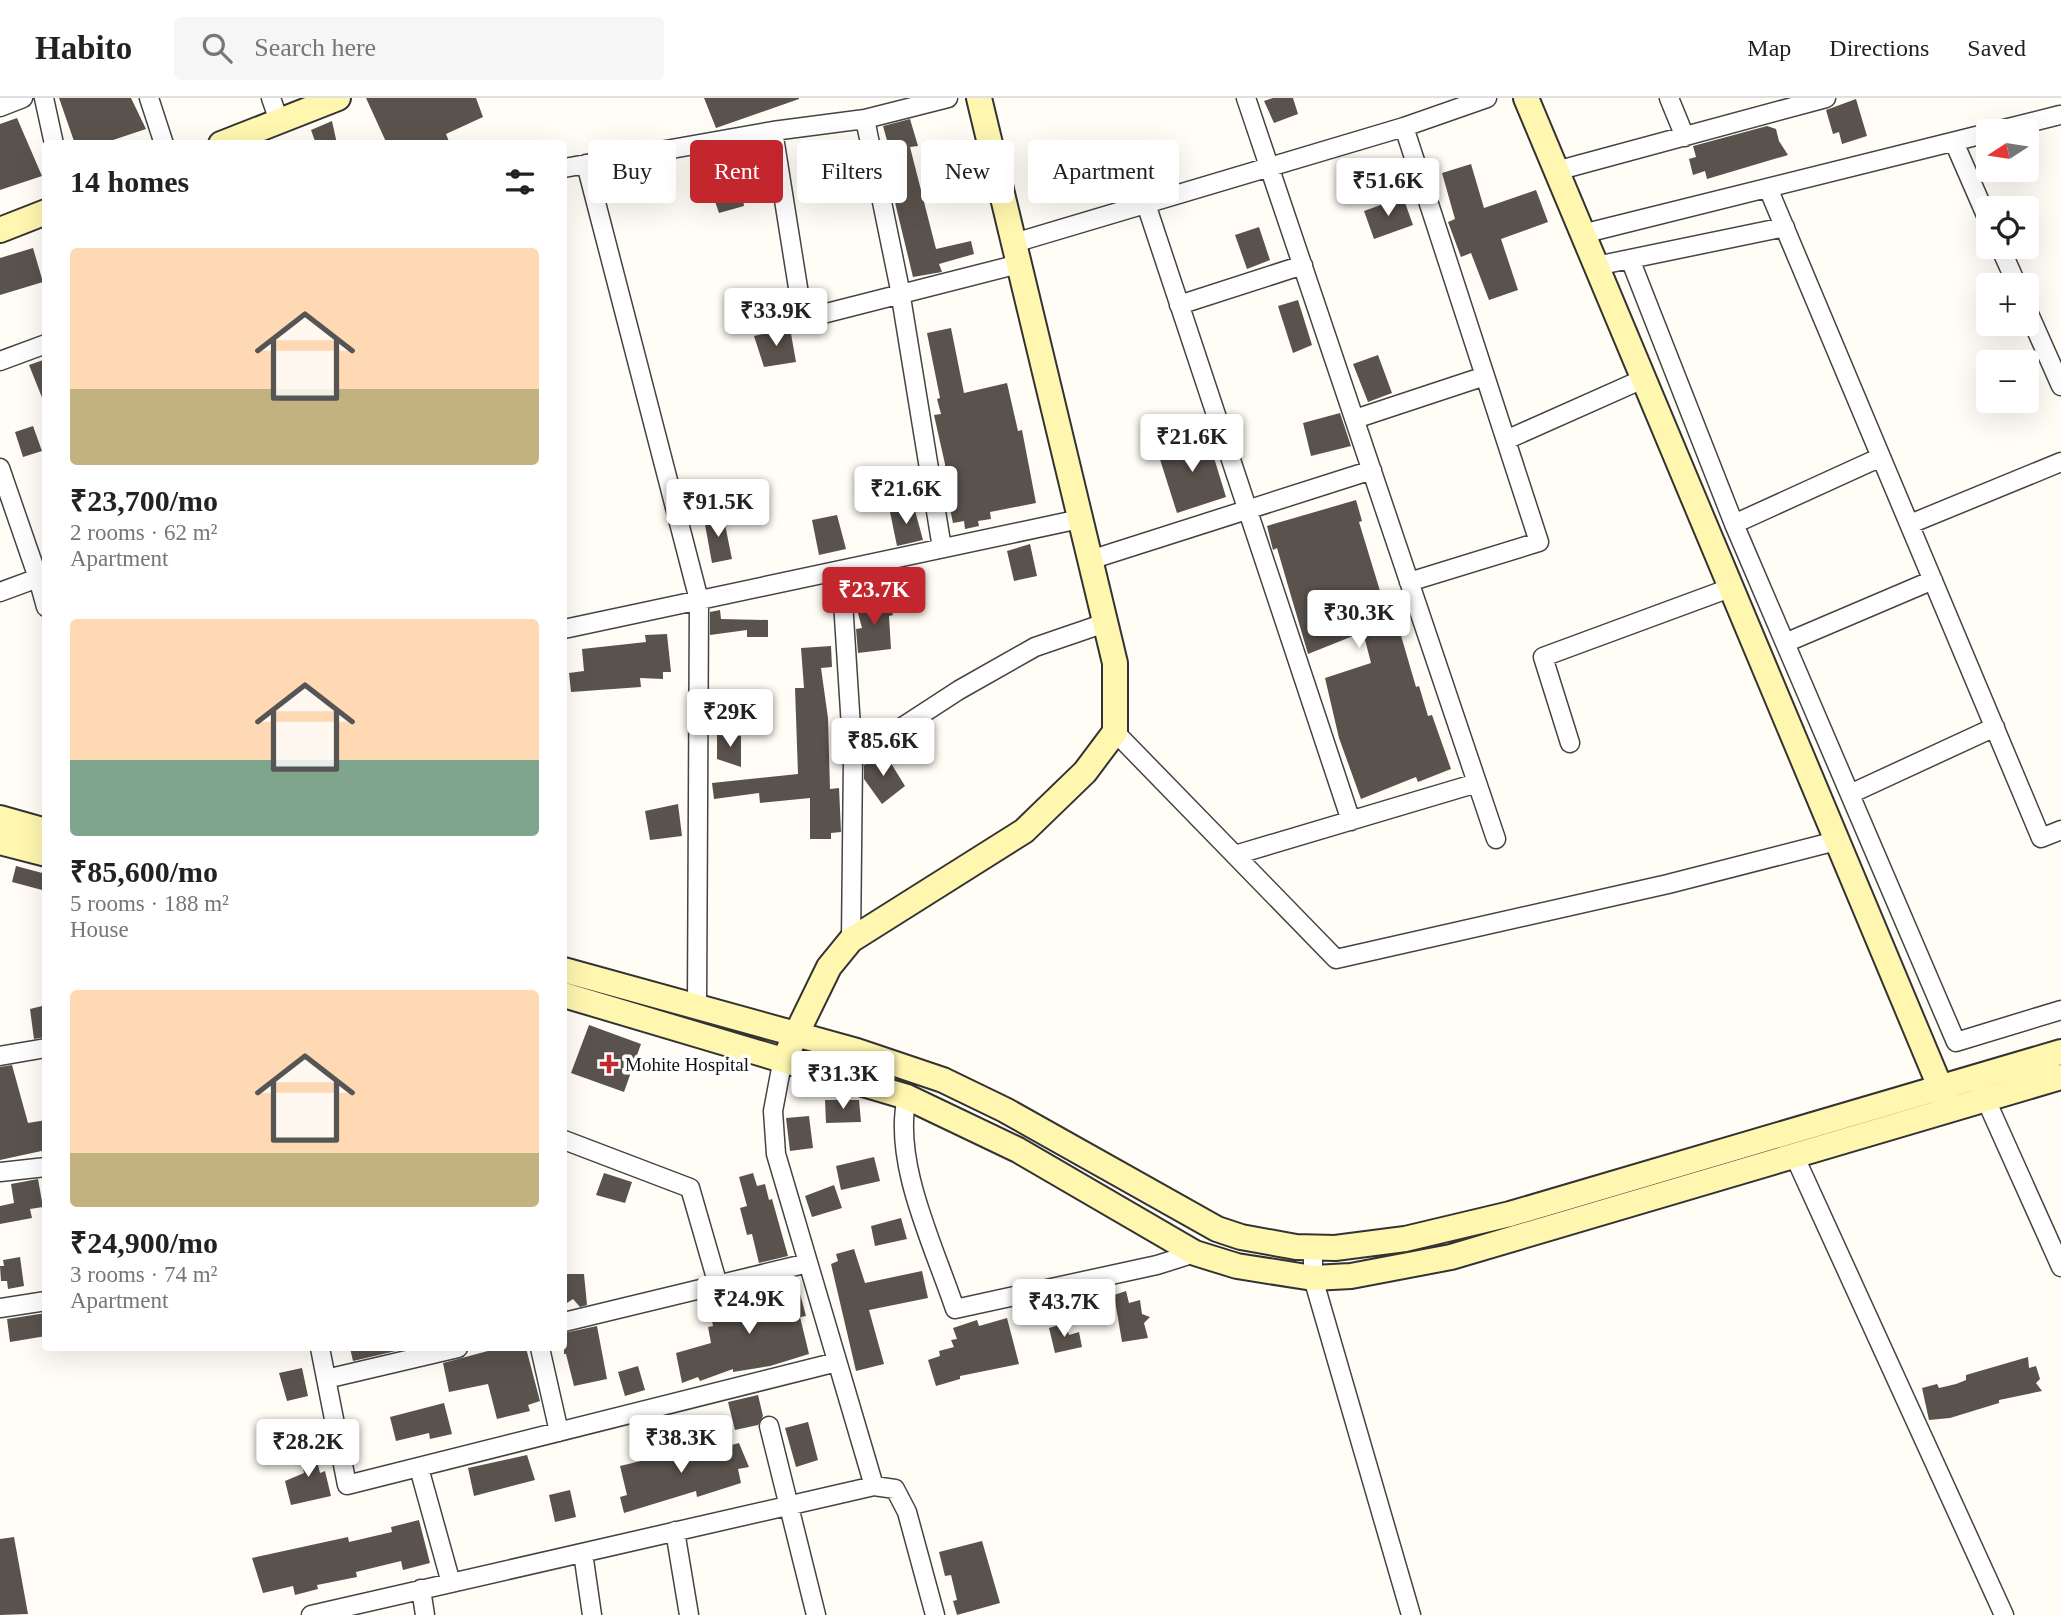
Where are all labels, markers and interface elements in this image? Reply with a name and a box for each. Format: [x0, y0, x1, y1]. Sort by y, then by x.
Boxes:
search box [174, 17, 664, 80]
icon: search [198, 29, 236, 67]
text: Habito [35, 30, 132, 66]
text: Search here [254, 33, 376, 62]
text: Map [1747, 35, 1791, 61]
text: Directions [1829, 35, 1929, 61]
text: Saved [1967, 35, 2026, 61]
north arrow [1976, 119, 2039, 182]
map controls [1976, 119, 2039, 413]
chip: Buy [588, 140, 676, 203]
chip: Rent [690, 140, 783, 203]
chip: Filters [797, 140, 907, 203]
chip: New [921, 140, 1014, 203]
chip: Apartment [1028, 140, 1179, 203]
pin: ₹51.6K [1331, 158, 1445, 218]
icon: filters [501, 163, 539, 201]
text: 14 homes [70, 165, 189, 198]
text: ₹51.6K [1352, 168, 1424, 193]
button: locate [1976, 196, 2039, 259]
button: + [1976, 273, 2039, 336]
pin: ₹33.9K [719, 288, 833, 348]
icon: home [242, 293, 368, 419]
text: ₹33.9K [740, 298, 812, 323]
button: − [1976, 350, 2039, 413]
pin: ₹21.6K [1135, 414, 1249, 474]
text: ₹21.6K [1156, 424, 1228, 449]
pin: ₹21.6K [849, 466, 963, 526]
text: ₹21.6K [870, 476, 942, 501]
pin: ₹91.5K [661, 480, 775, 539]
text: ₹23,700/mo [70, 484, 218, 517]
text: ₹91.5K [682, 489, 754, 514]
text: 2 rooms · 62 m² [70, 520, 217, 545]
text: Apartment [70, 546, 168, 571]
pin: ₹23.7K [817, 568, 931, 627]
text: ₹23.7K [838, 577, 910, 602]
pin: ₹30.3K [1302, 590, 1416, 650]
text: ₹30.3K [1323, 600, 1395, 625]
icon: home [242, 664, 368, 790]
pin: ₹29K [689, 690, 771, 749]
text: ₹29K [703, 699, 757, 724]
pin: ₹85.6K [826, 718, 940, 778]
text: ₹85.6K [847, 728, 919, 753]
text: ₹85,600/mo [70, 855, 218, 888]
text: 5 rooms · 188 m² [70, 891, 229, 916]
text: House [70, 917, 129, 942]
icon: home [242, 1035, 368, 1161]
pin: ₹31.3K [786, 1052, 900, 1111]
marker: Mohite Hospital [599, 1054, 619, 1074]
place label: Mohite Hospital [625, 1054, 749, 1075]
text: ₹31.3K [807, 1061, 879, 1086]
text: ₹24,900/mo [70, 1226, 218, 1259]
text: 3 rooms · 74 m² [70, 1262, 217, 1287]
pin: ₹24.9K [692, 1276, 806, 1336]
pin: ₹43.7K [1007, 1280, 1121, 1339]
text: ₹24.9K [713, 1286, 785, 1311]
text: Apartment [70, 1288, 168, 1313]
text: ₹43.7K [1028, 1289, 1100, 1314]
pin: ₹38.3K [624, 1416, 738, 1475]
pin: ₹28.2K [251, 1420, 365, 1479]
text: ₹38.3K [645, 1425, 717, 1450]
text: ₹28.2K [272, 1429, 344, 1454]

